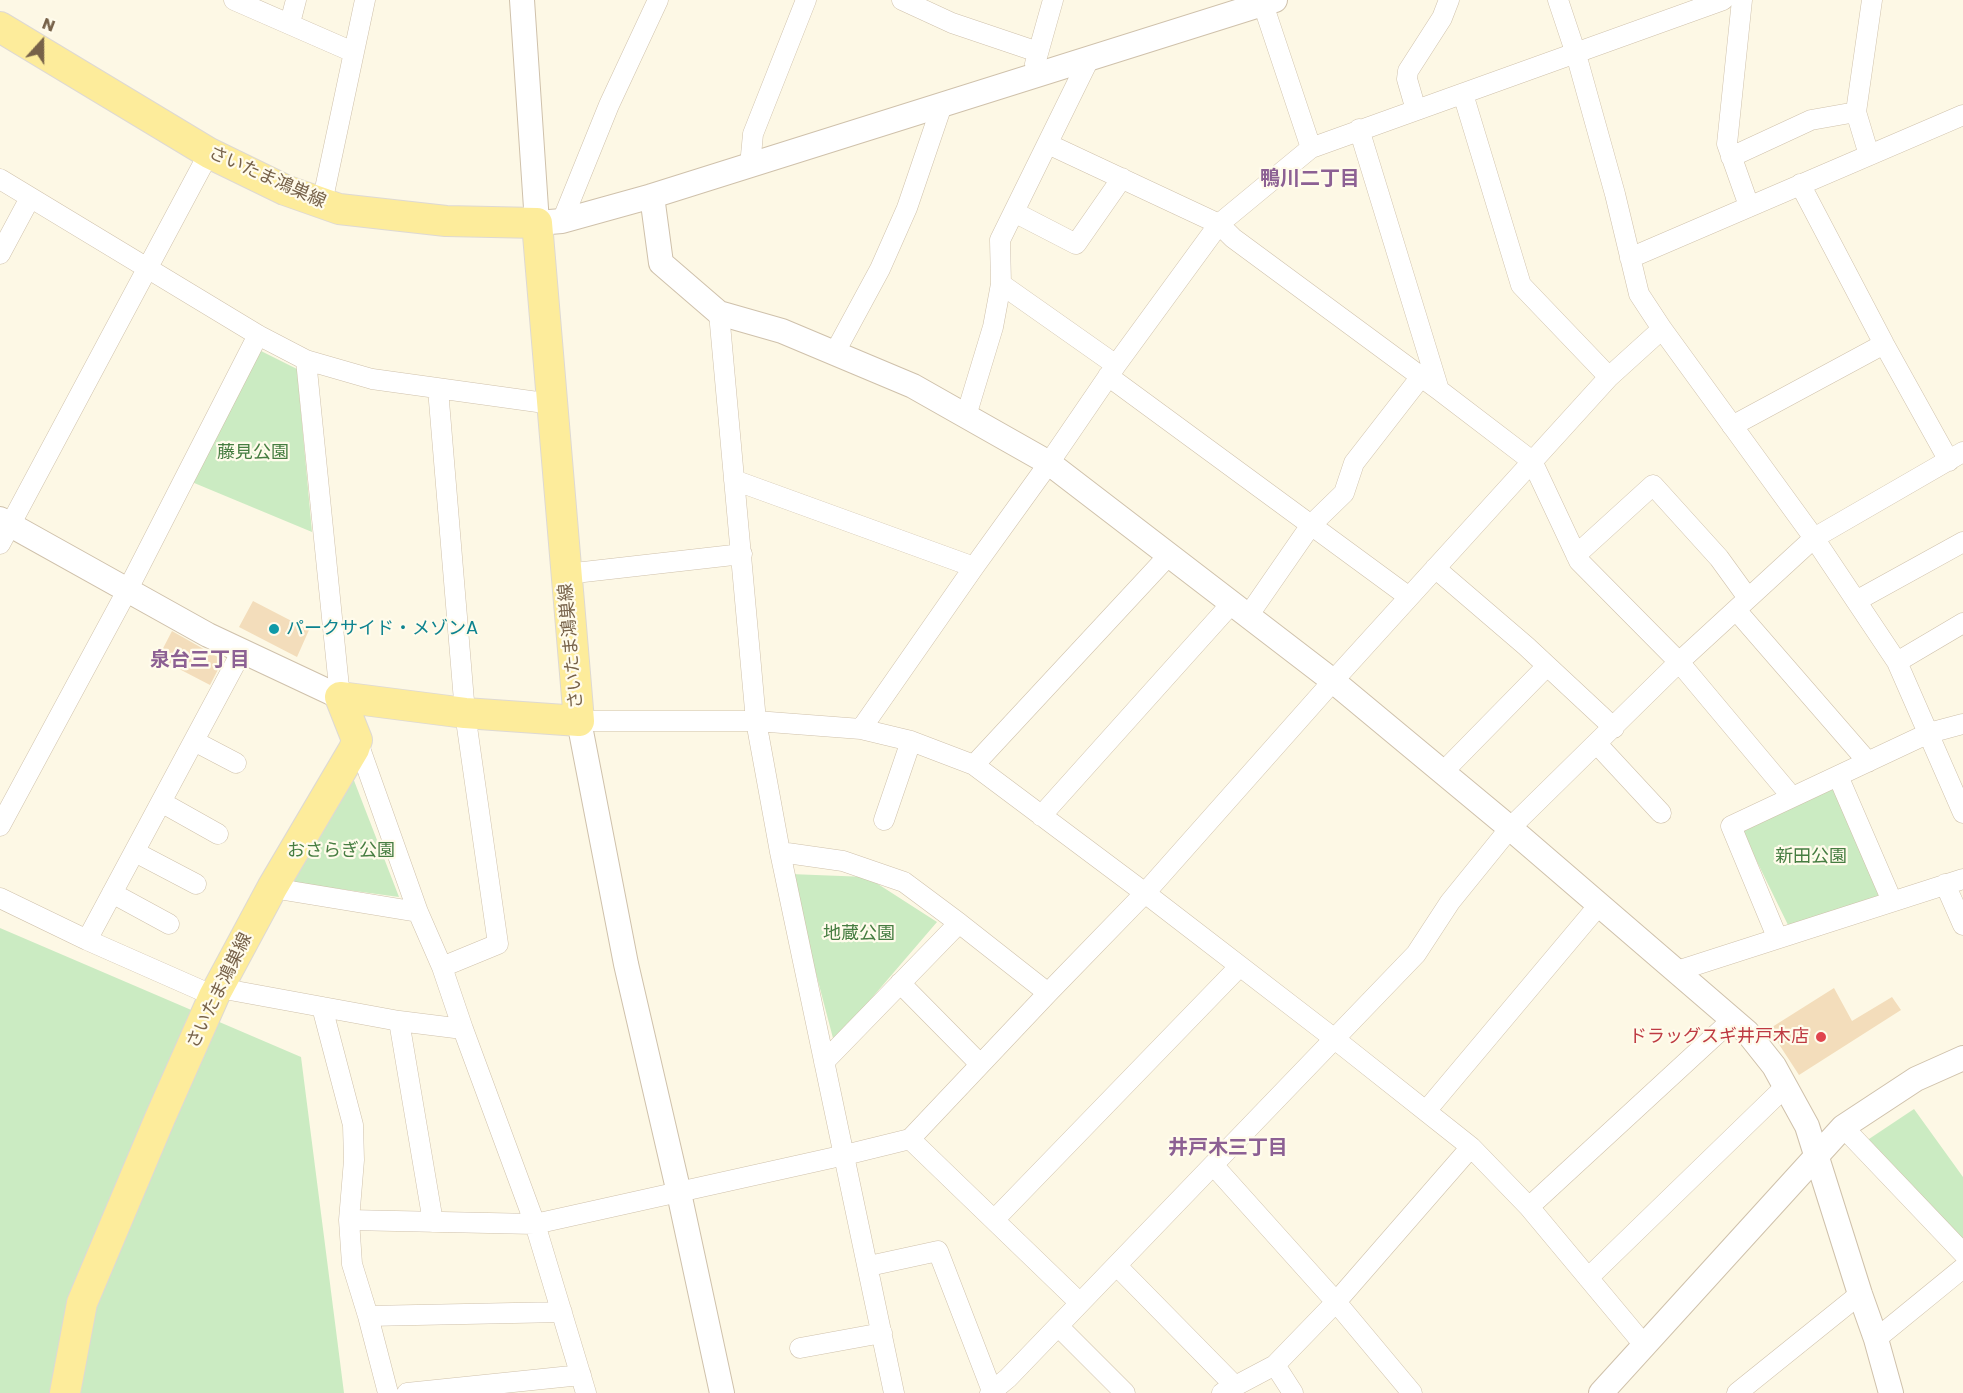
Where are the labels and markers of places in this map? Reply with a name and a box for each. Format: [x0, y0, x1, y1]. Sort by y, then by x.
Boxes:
place label: パークサイド・メゾンA [286, 618, 478, 640]
marker: パークサイド・メゾンA [267, 622, 281, 636]
place label: ドラッグスギ井戸木店 [1629, 1026, 1809, 1048]
marker: ドラッグスギ井戸木店 [1814, 1030, 1828, 1044]

